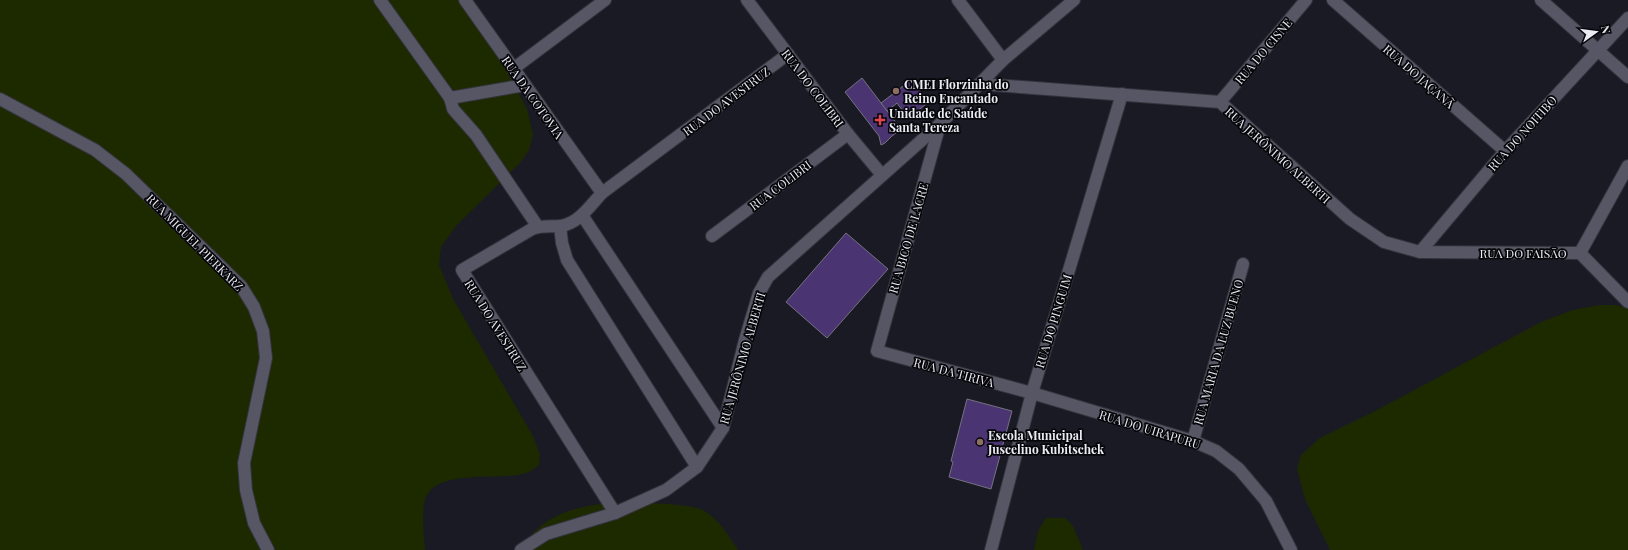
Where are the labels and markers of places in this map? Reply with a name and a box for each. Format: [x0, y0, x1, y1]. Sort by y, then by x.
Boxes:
place label: CMEI Florzinha do Reino Encantado [904, 76, 1009, 106]
marker: CMEI Florzinha do Reino Encantado [891, 86, 901, 96]
place label: Unidade de Saúde Santa Tereza [889, 105, 987, 135]
marker: Unidade de Saúde Santa Tereza [874, 114, 886, 126]
place label: Escola Municipal Juscelino Kubitschek [987, 427, 1105, 457]
marker: Escola Municipal Juscelino Kubitschek [975, 437, 985, 447]

